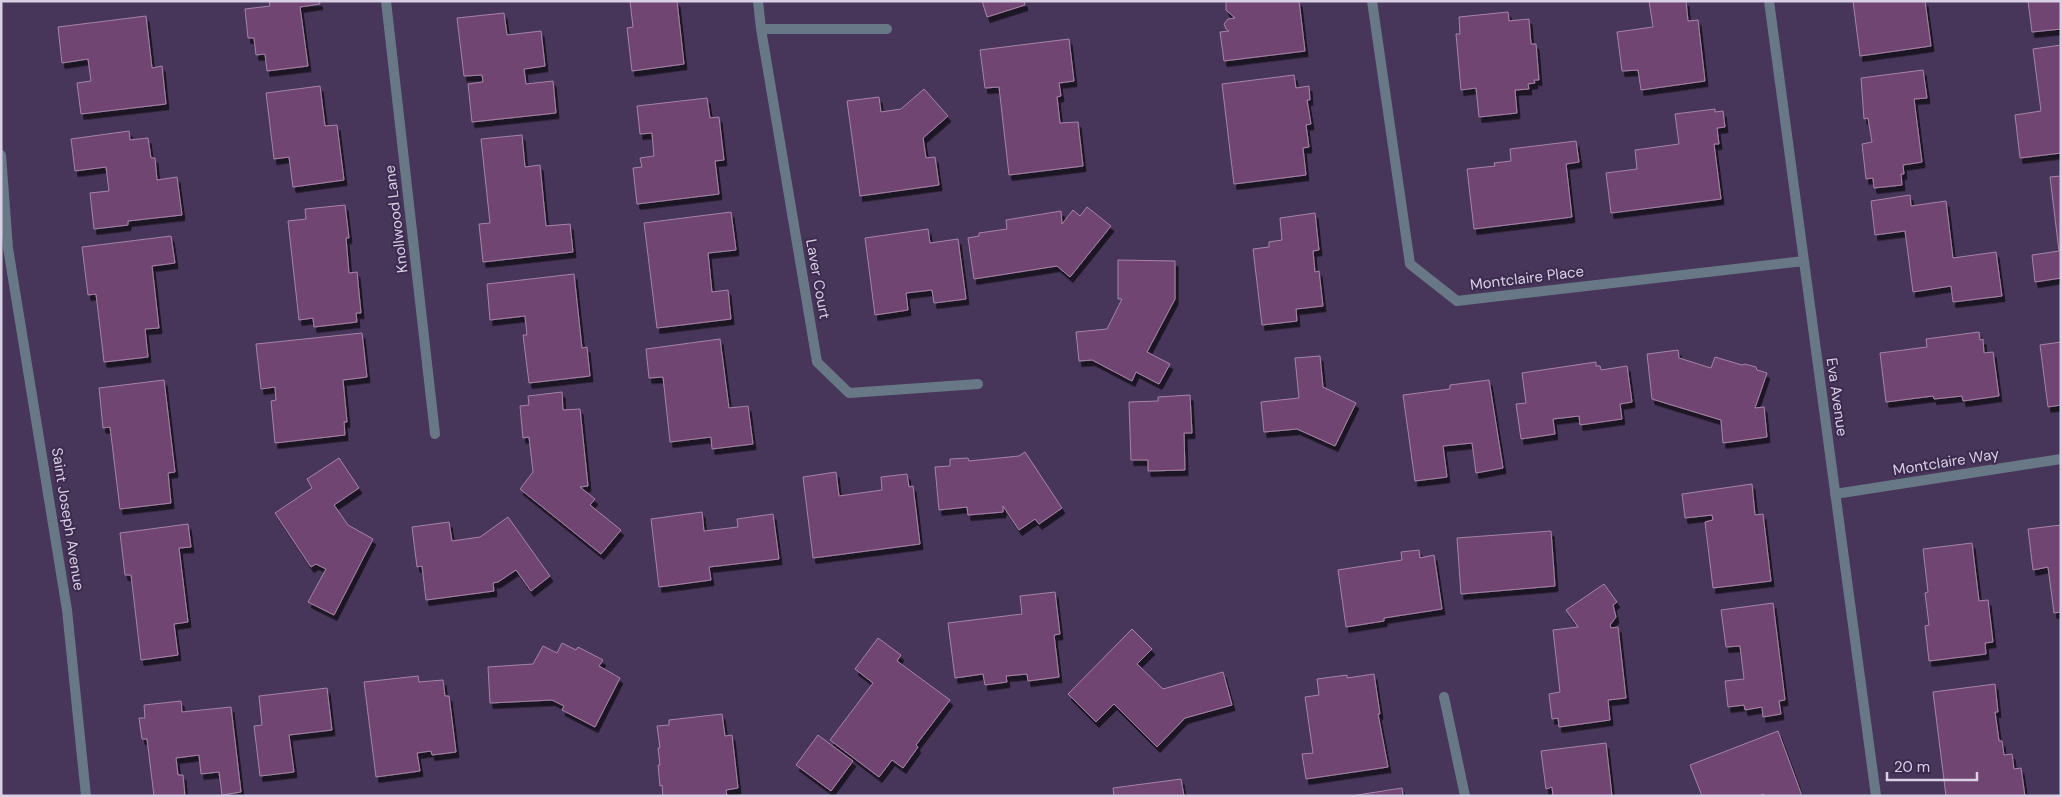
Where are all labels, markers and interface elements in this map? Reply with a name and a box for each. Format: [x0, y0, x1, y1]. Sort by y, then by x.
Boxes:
street label: Knollwood Lane [379, 164, 413, 274]
street label: Laver Court [801, 237, 835, 321]
street label: Montclaire Place [1469, 261, 1585, 295]
street label: Eva Avenue [1822, 356, 1852, 438]
street label: Montclaire Way [1891, 444, 2001, 480]
street label: Saint Joseph Avenue [47, 446, 89, 592]
scale bar [1887, 750, 1977, 782]
text: 20 m [1894, 757, 1930, 777]

